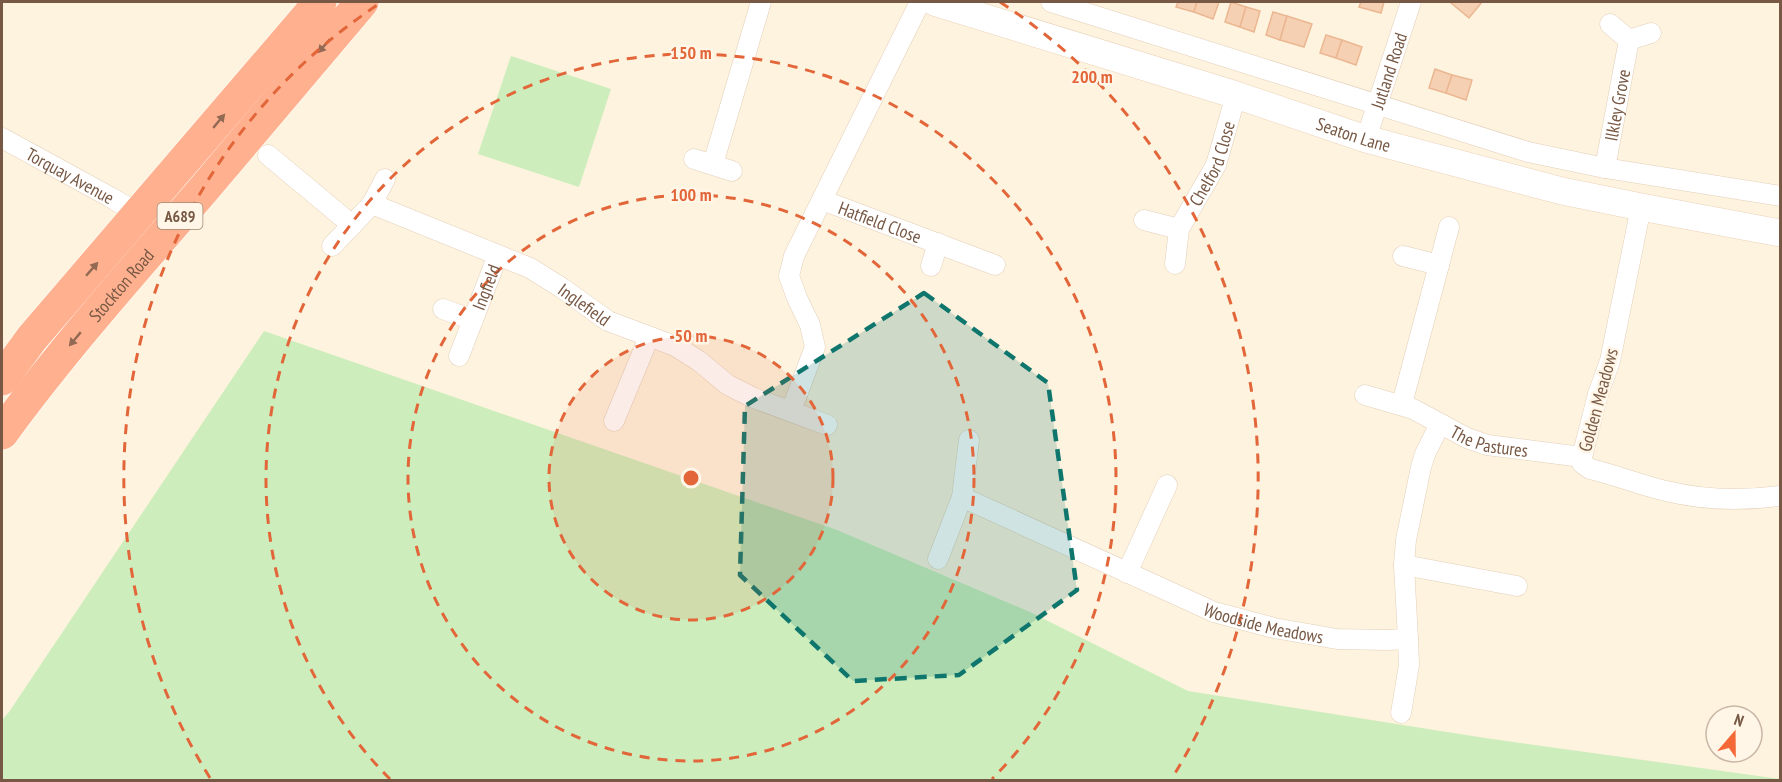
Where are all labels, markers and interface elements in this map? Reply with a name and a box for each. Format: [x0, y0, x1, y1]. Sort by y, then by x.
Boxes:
street label: Jutland Road [1365, 30, 1412, 113]
one-way arrow [318, 38, 331, 53]
text: 150 m [670, 41, 712, 64]
text: 200 m [1071, 65, 1113, 88]
street label: Ilkley Grove [1599, 67, 1635, 143]
street label: Seaton Lane [1314, 112, 1393, 157]
one-way arrow [212, 114, 225, 129]
street label: Chelford Close [1183, 118, 1239, 210]
street label: Torquay Avenue [22, 142, 118, 209]
text: 100 m [670, 183, 712, 206]
street label: Hatfield Close [835, 196, 925, 248]
road number: A689 [158, 203, 202, 229]
street label: Stockton Road [83, 244, 159, 326]
street label: Ingfield [466, 261, 505, 313]
one-way arrow [85, 262, 98, 277]
street label: Inglefield [554, 278, 615, 331]
text: 50 m [675, 324, 707, 347]
one-way arrow [69, 331, 82, 347]
street label: Golden Meadows [1573, 346, 1623, 454]
street label: The Pastures [1447, 420, 1529, 462]
centre of rings [681, 468, 701, 488]
street label: Woodside Meadows [1200, 597, 1325, 648]
north arrow [1704, 704, 1764, 764]
text: N [1732, 709, 1747, 731]

